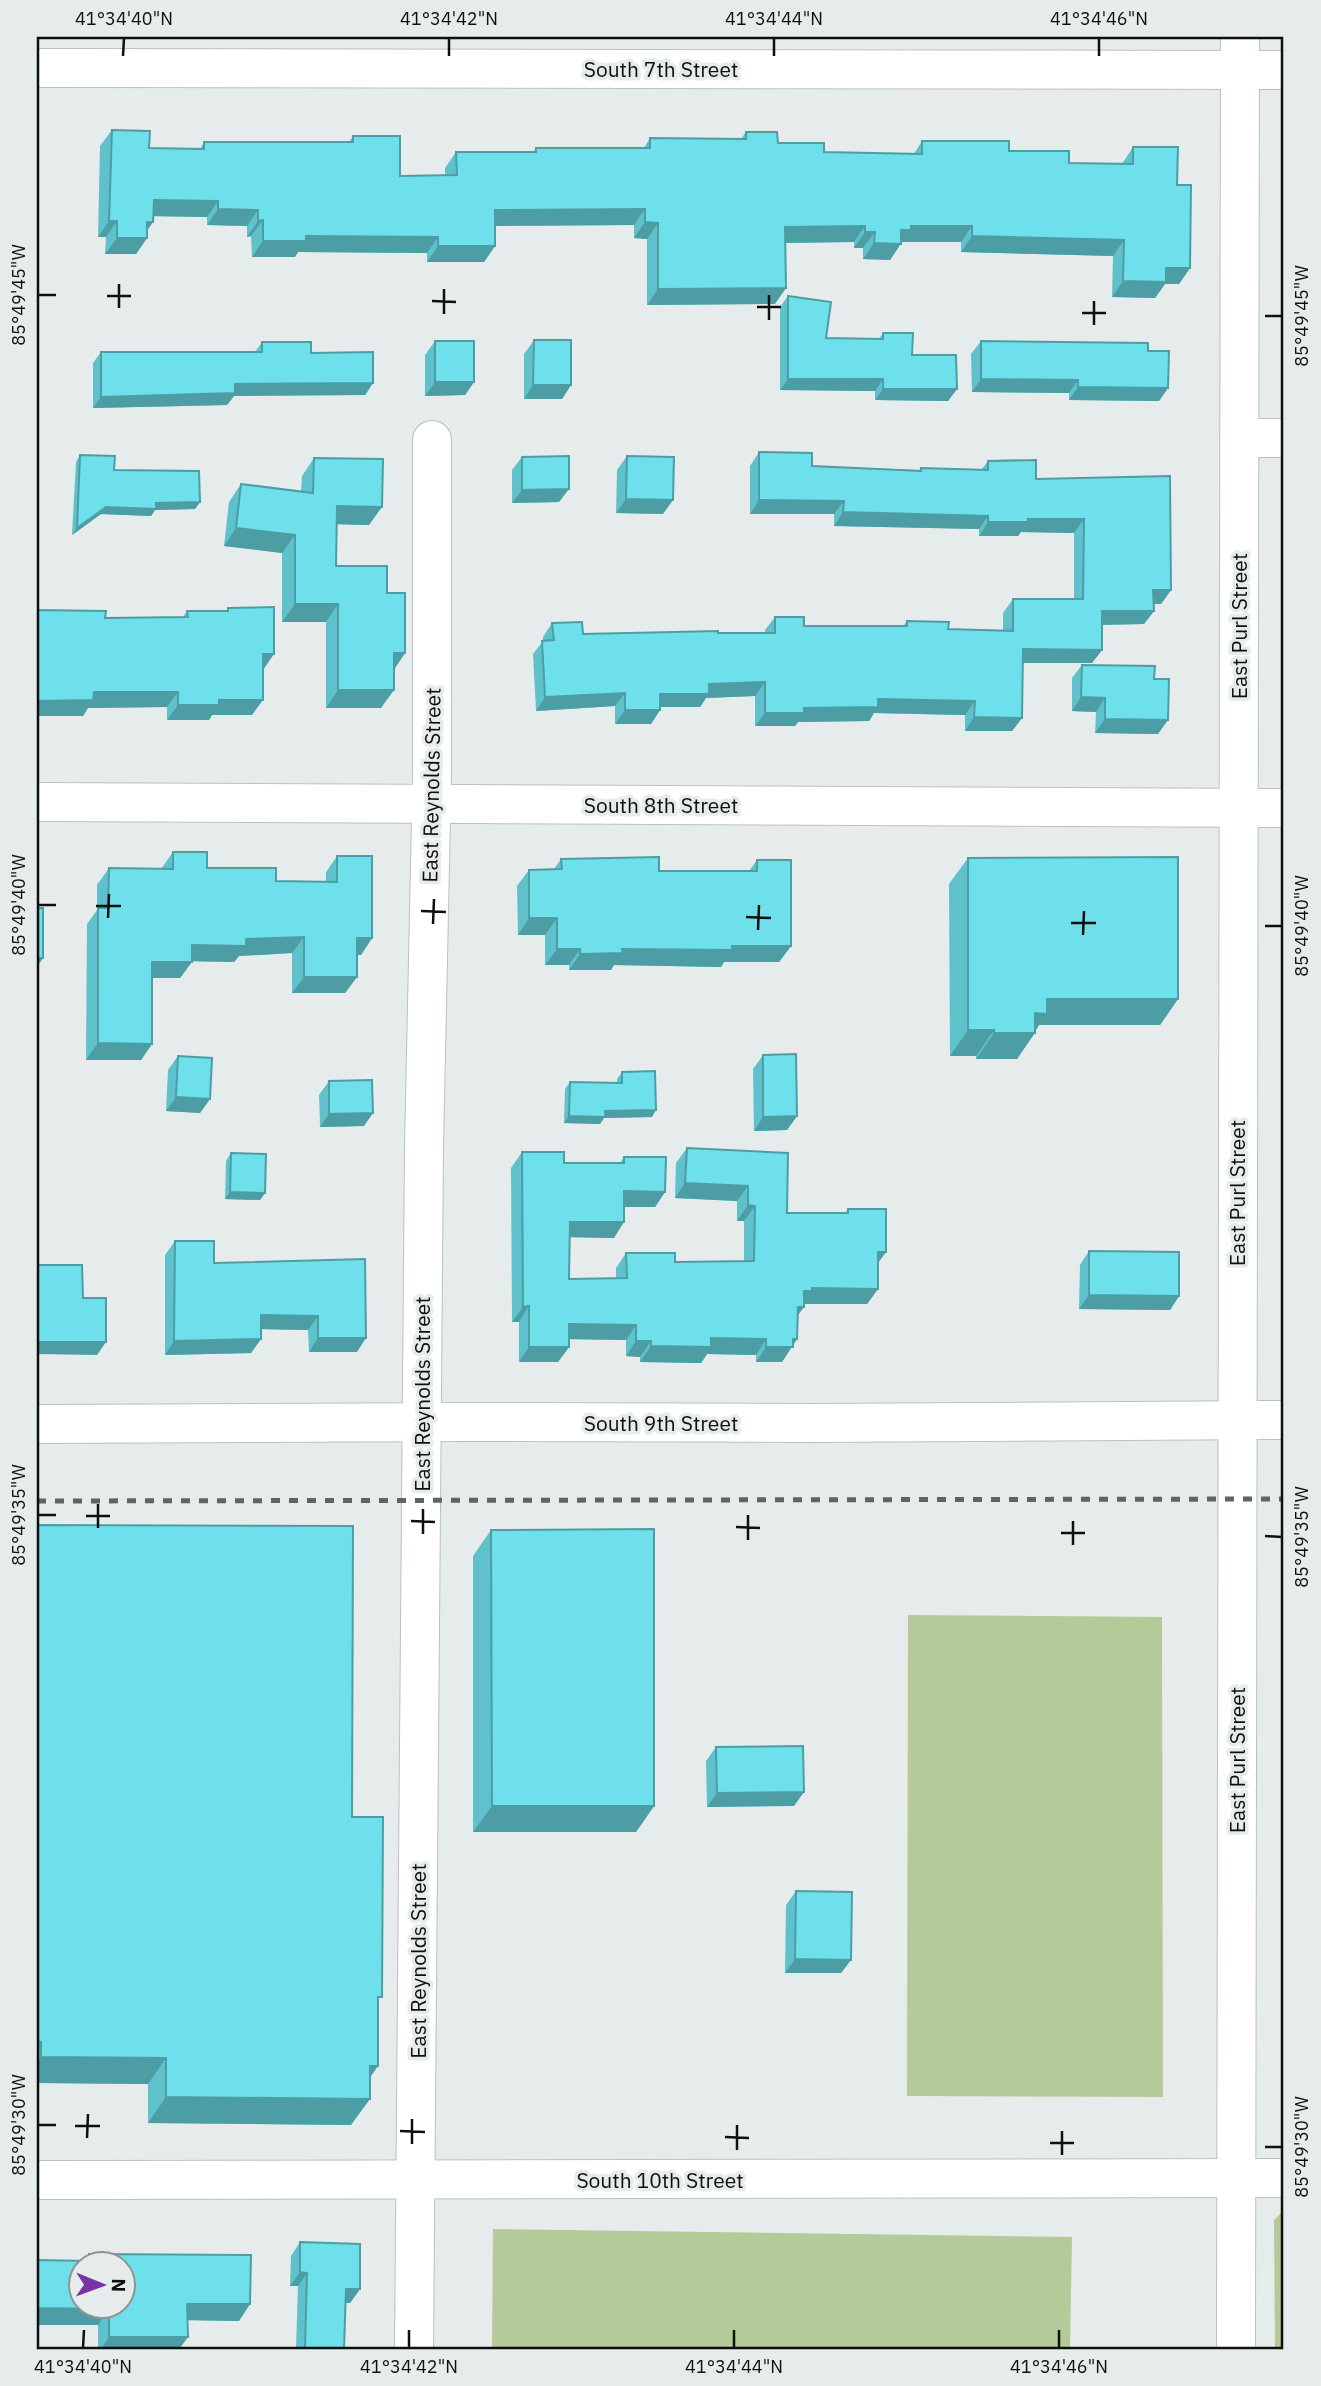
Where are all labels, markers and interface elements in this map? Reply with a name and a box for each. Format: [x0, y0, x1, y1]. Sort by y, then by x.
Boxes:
text: 41°34'40"N [75, 7, 173, 30]
text: 41°34'42"N [400, 7, 498, 30]
text: 41°34'44"N [725, 7, 823, 30]
text: 41°34'46"N [1050, 7, 1148, 30]
street label: South 7th Street [584, 55, 738, 83]
text: 85°49'45"W [7, 244, 30, 346]
text: 85°49'45"W [1290, 265, 1313, 367]
street label: East Purl Street [1225, 553, 1253, 699]
street label: East Reynolds Street [415, 687, 447, 883]
street label: South 8th Street [584, 791, 738, 819]
text: 85°49'40"W [7, 854, 30, 956]
text: 85°49'40"W [1290, 875, 1313, 977]
street label: East Purl Street [1223, 1120, 1251, 1266]
street label: East Reynolds Street [408, 1296, 436, 1492]
street label: South 9th Street [584, 1409, 738, 1437]
text: 85°49'35"W [7, 1464, 30, 1566]
text: 85°49'35"W [1290, 1486, 1313, 1588]
street label: East Purl Street [1223, 1687, 1251, 1833]
street label: East Reynolds Street [404, 1863, 432, 2059]
text: 85°49'30"W [7, 2074, 30, 2176]
text: 85°49'30"W [1290, 2096, 1313, 2198]
street label: South 10th Street [576, 2166, 744, 2194]
north arrow [66, 2250, 136, 2320]
text: N [107, 2278, 131, 2292]
text: 41°34'40"N [34, 2355, 132, 2378]
text: 41°34'42"N [360, 2355, 458, 2378]
text: 41°34'44"N [685, 2355, 783, 2378]
text: 41°34'46"N [1010, 2355, 1108, 2378]

